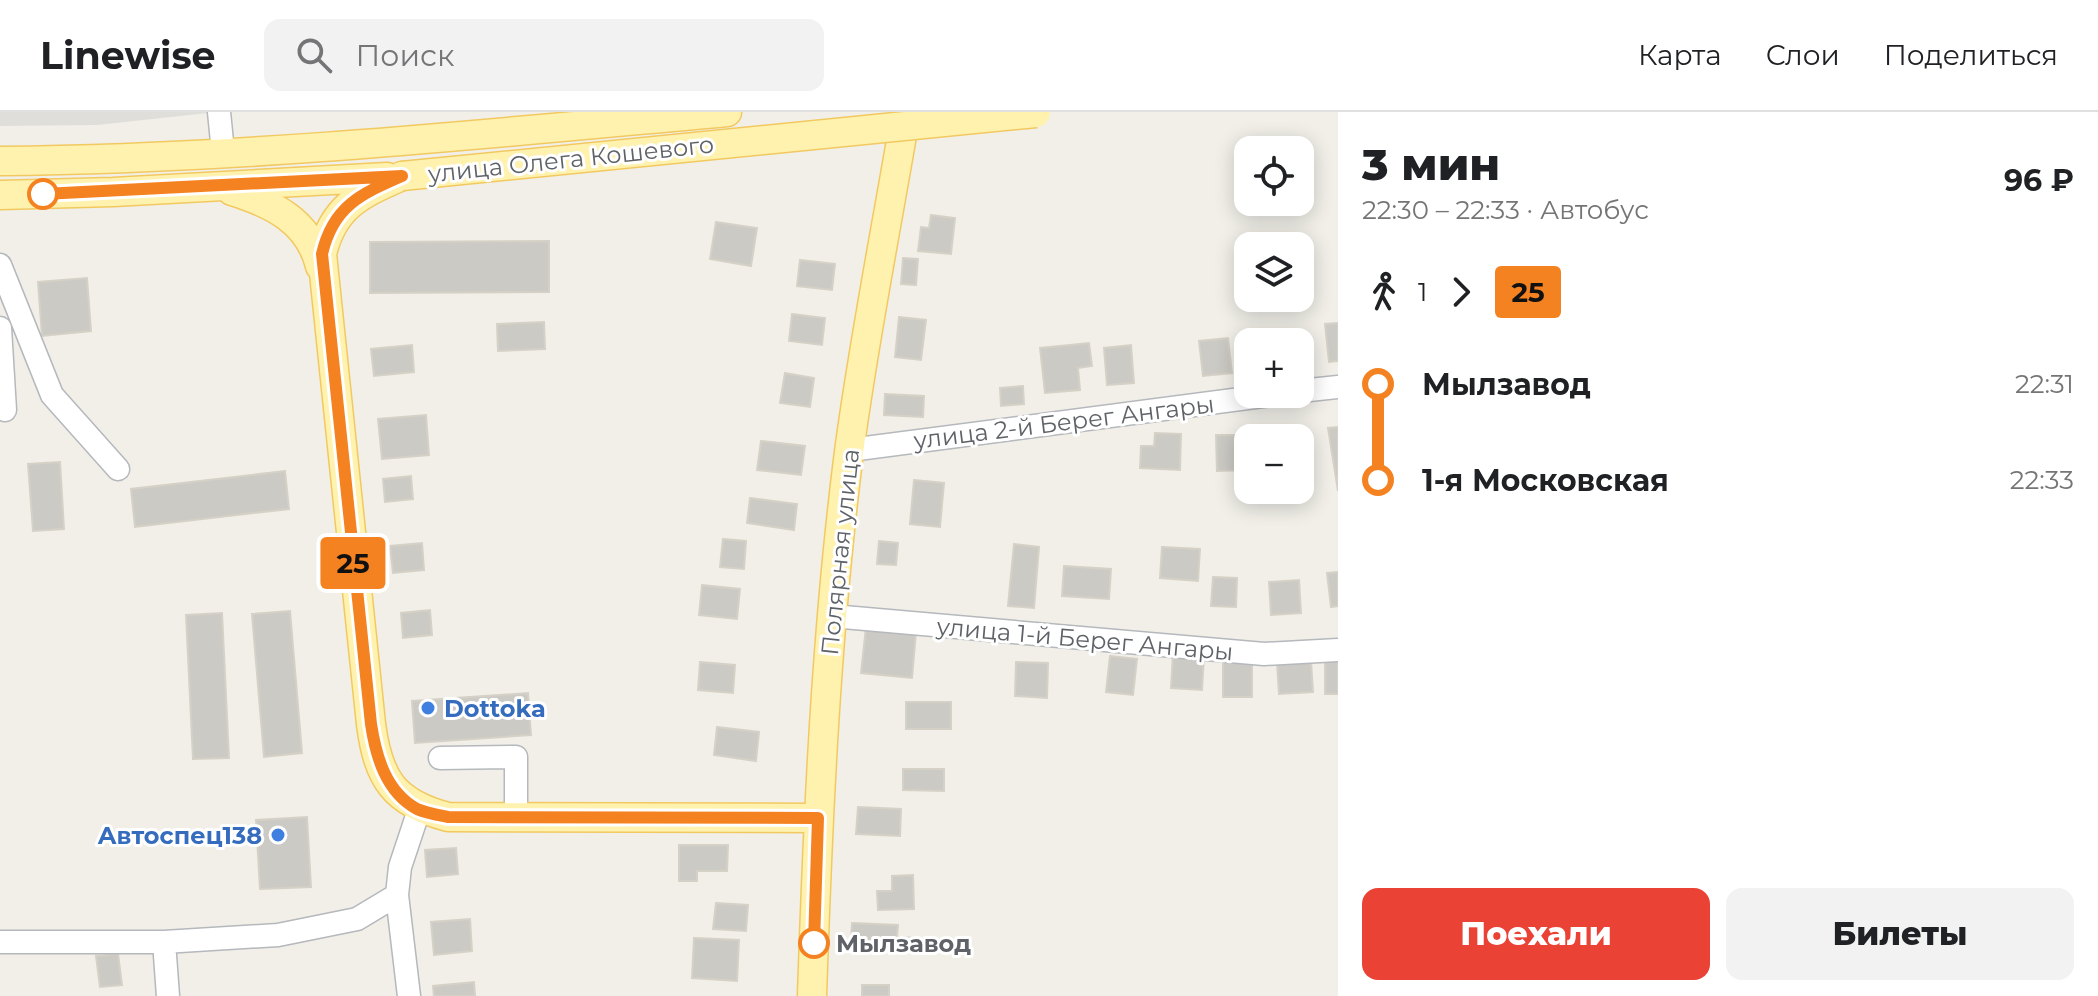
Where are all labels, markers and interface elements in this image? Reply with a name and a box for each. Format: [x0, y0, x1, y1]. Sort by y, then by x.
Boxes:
search box [264, 19, 824, 91]
text: Linewise [40, 32, 216, 79]
icon: search [292, 33, 336, 77]
text: Поиск [356, 37, 454, 74]
text: Карта [1638, 38, 1722, 72]
text: Слои [1766, 38, 1840, 72]
text: Поделиться [1884, 38, 2058, 72]
street label: улица Олега Кошевого [426, 130, 715, 189]
map controls [1234, 136, 1314, 504]
button: locate [1234, 136, 1314, 216]
text: 3 мин [1362, 137, 1500, 191]
text: 96 ₽ [2004, 162, 2074, 199]
unlabelled marker [28, 179, 58, 209]
text: 22:30 – 22:33 · Автобус [1362, 194, 1649, 226]
button: layers [1234, 232, 1314, 312]
icon: walk [1362, 270, 1406, 314]
icon: forward [1439, 270, 1483, 314]
text: 25 [1511, 275, 1545, 309]
text: 1 [1418, 276, 1427, 308]
button: + [1234, 328, 1314, 408]
text: Мылзавод [1422, 366, 1591, 403]
text: 22:31 [2015, 368, 2074, 400]
street label: улица 2-й Берег Ангары [911, 389, 1216, 455]
button: − [1234, 424, 1314, 504]
street label: Полярная улица [815, 447, 865, 657]
text: 1-я Московская [1422, 462, 1669, 499]
text: 22:33 [2010, 464, 2074, 496]
line badge: 25 [317, 537, 389, 589]
text: 25 [336, 546, 370, 580]
street label: улица 1-й Берег Ангары [934, 611, 1235, 666]
place label: Dottoka [444, 694, 546, 723]
marker: Dottoka [419, 699, 437, 717]
place label: Автоспец138 [97, 821, 262, 850]
marker: Автоспец138 [269, 826, 287, 844]
button: Поехали [1362, 888, 1710, 980]
button: Билеты [1726, 888, 2074, 980]
marker: Мылзавод [799, 928, 829, 958]
place label: Мылзавод [836, 929, 971, 958]

